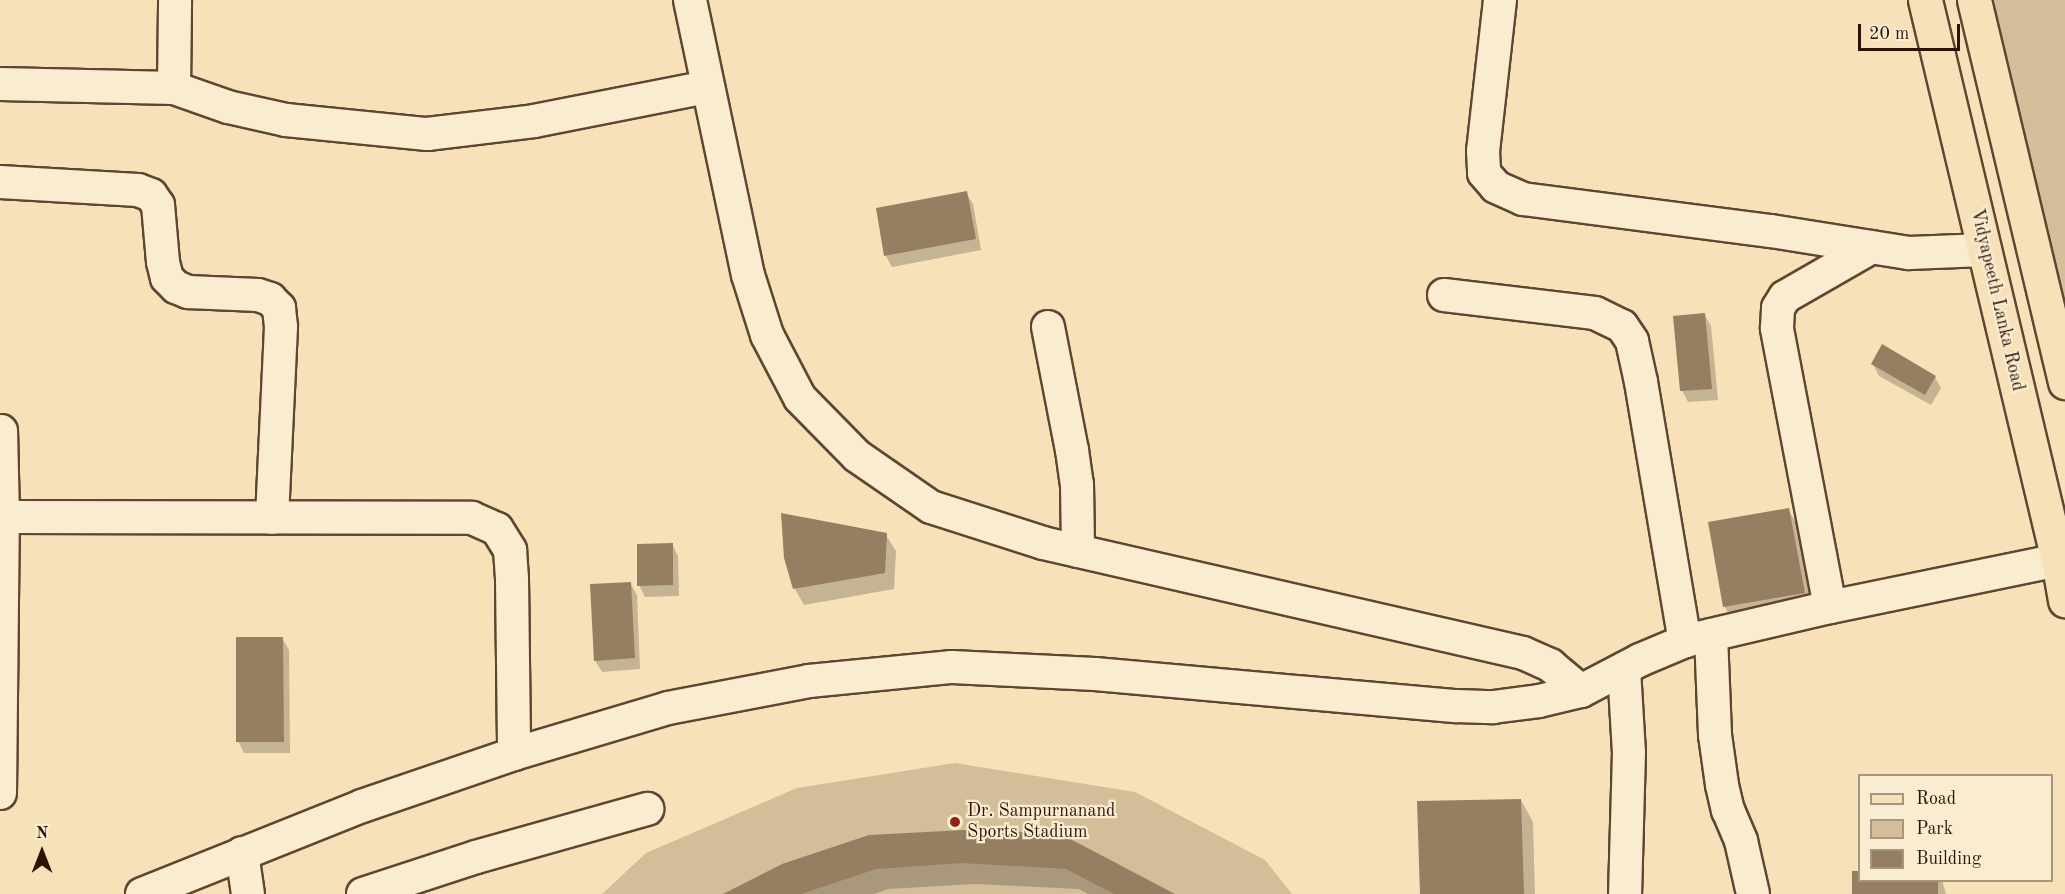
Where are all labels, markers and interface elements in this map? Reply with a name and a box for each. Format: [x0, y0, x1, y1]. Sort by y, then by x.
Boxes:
scale bar [1861, 12, 1963, 50]
text: 20 m [1869, 25, 1909, 43]
street label: Vidyapeeth Lanka Road [1966, 207, 2028, 393]
legend [1858, 774, 2053, 882]
text: Road [1916, 790, 1956, 808]
place label: Dr. Sampurnanand Sports Stadium [967, 801, 1115, 844]
marker: Dr. Sampurnanand Sports Stadium [948, 815, 962, 829]
text: Park [1916, 820, 1953, 838]
north arrow [12, 822, 72, 882]
text: N [36, 826, 48, 842]
text: Building [1916, 850, 1981, 868]

